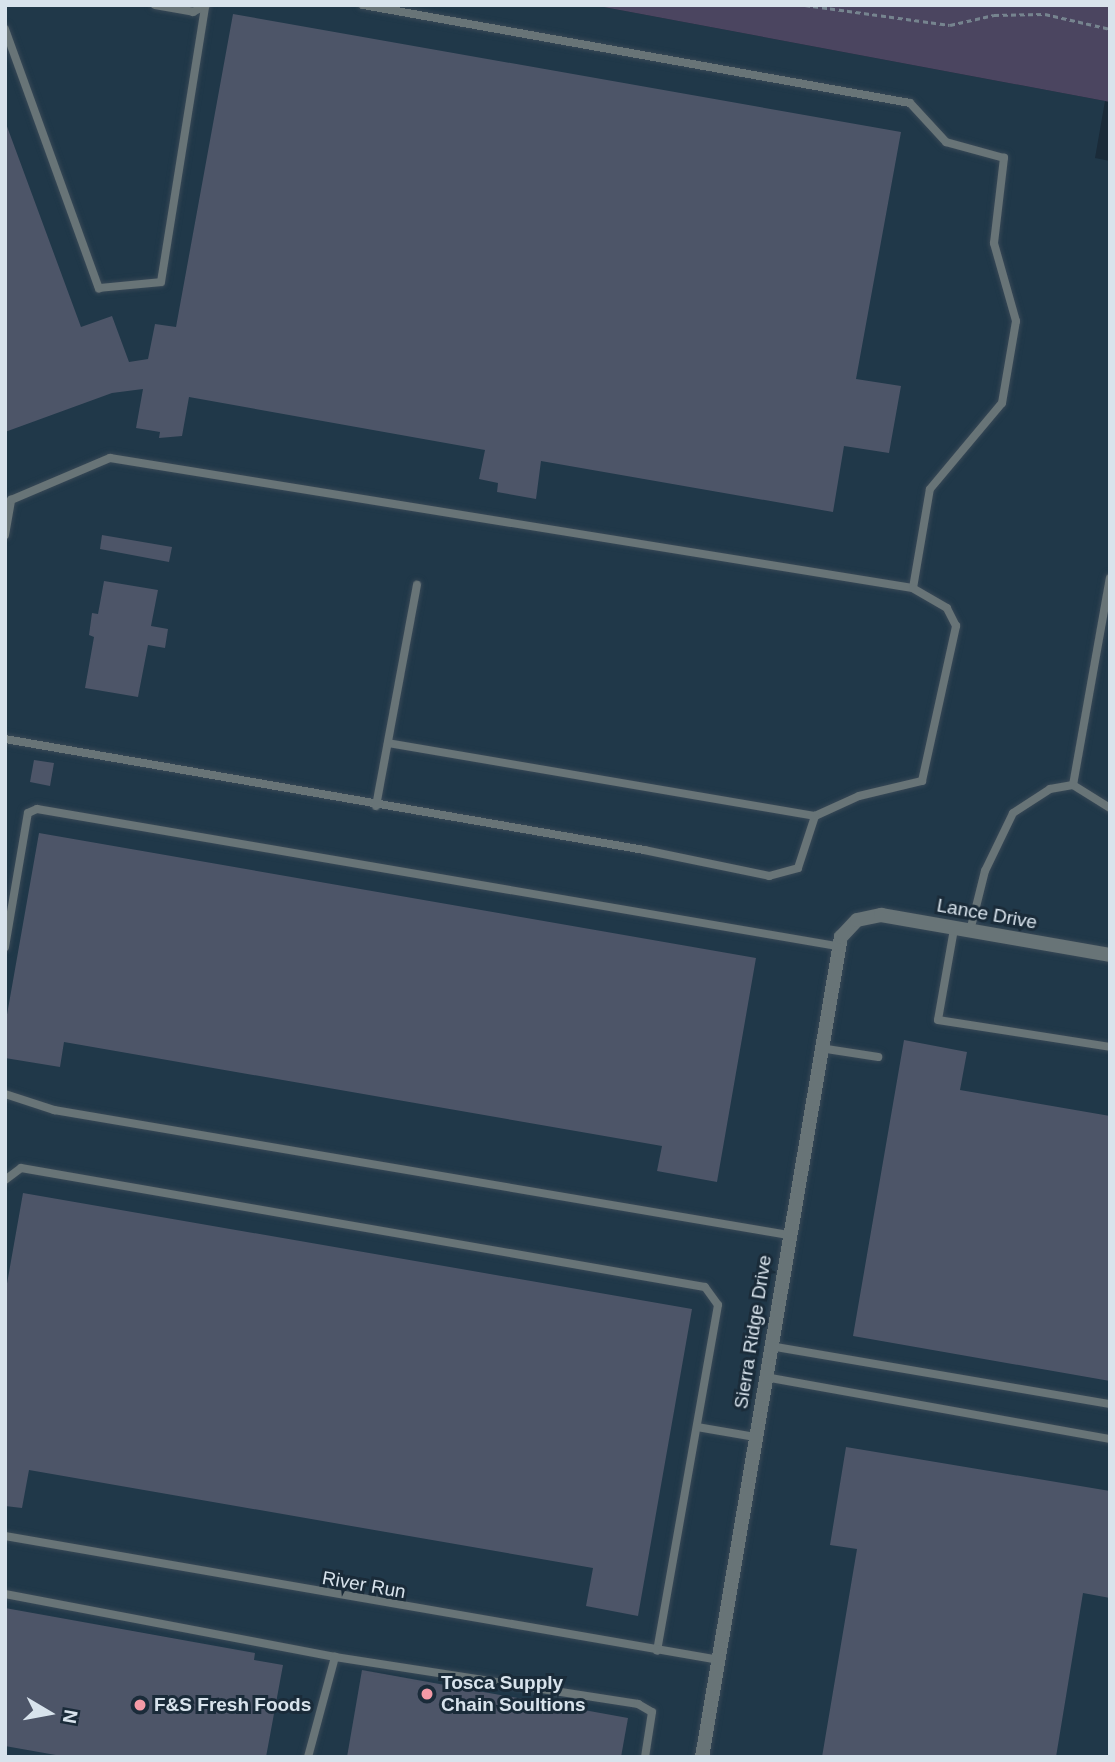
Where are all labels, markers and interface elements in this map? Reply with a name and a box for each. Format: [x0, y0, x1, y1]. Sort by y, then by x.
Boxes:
street label: Lance Drive [935, 894, 1039, 934]
street label: Sierra Ridge Drive [730, 1254, 776, 1410]
street label: River Run [320, 1566, 408, 1604]
place label: Tosca Supply Chain Soultions [441, 1672, 586, 1716]
north arrow [14, 1678, 84, 1748]
marker: Tosca Supply Chain Soultions [419, 1686, 435, 1702]
place label: F&S Fresh Foods [154, 1694, 311, 1716]
marker: F&S Fresh Foods [132, 1697, 148, 1713]
text: N [59, 1708, 82, 1725]

